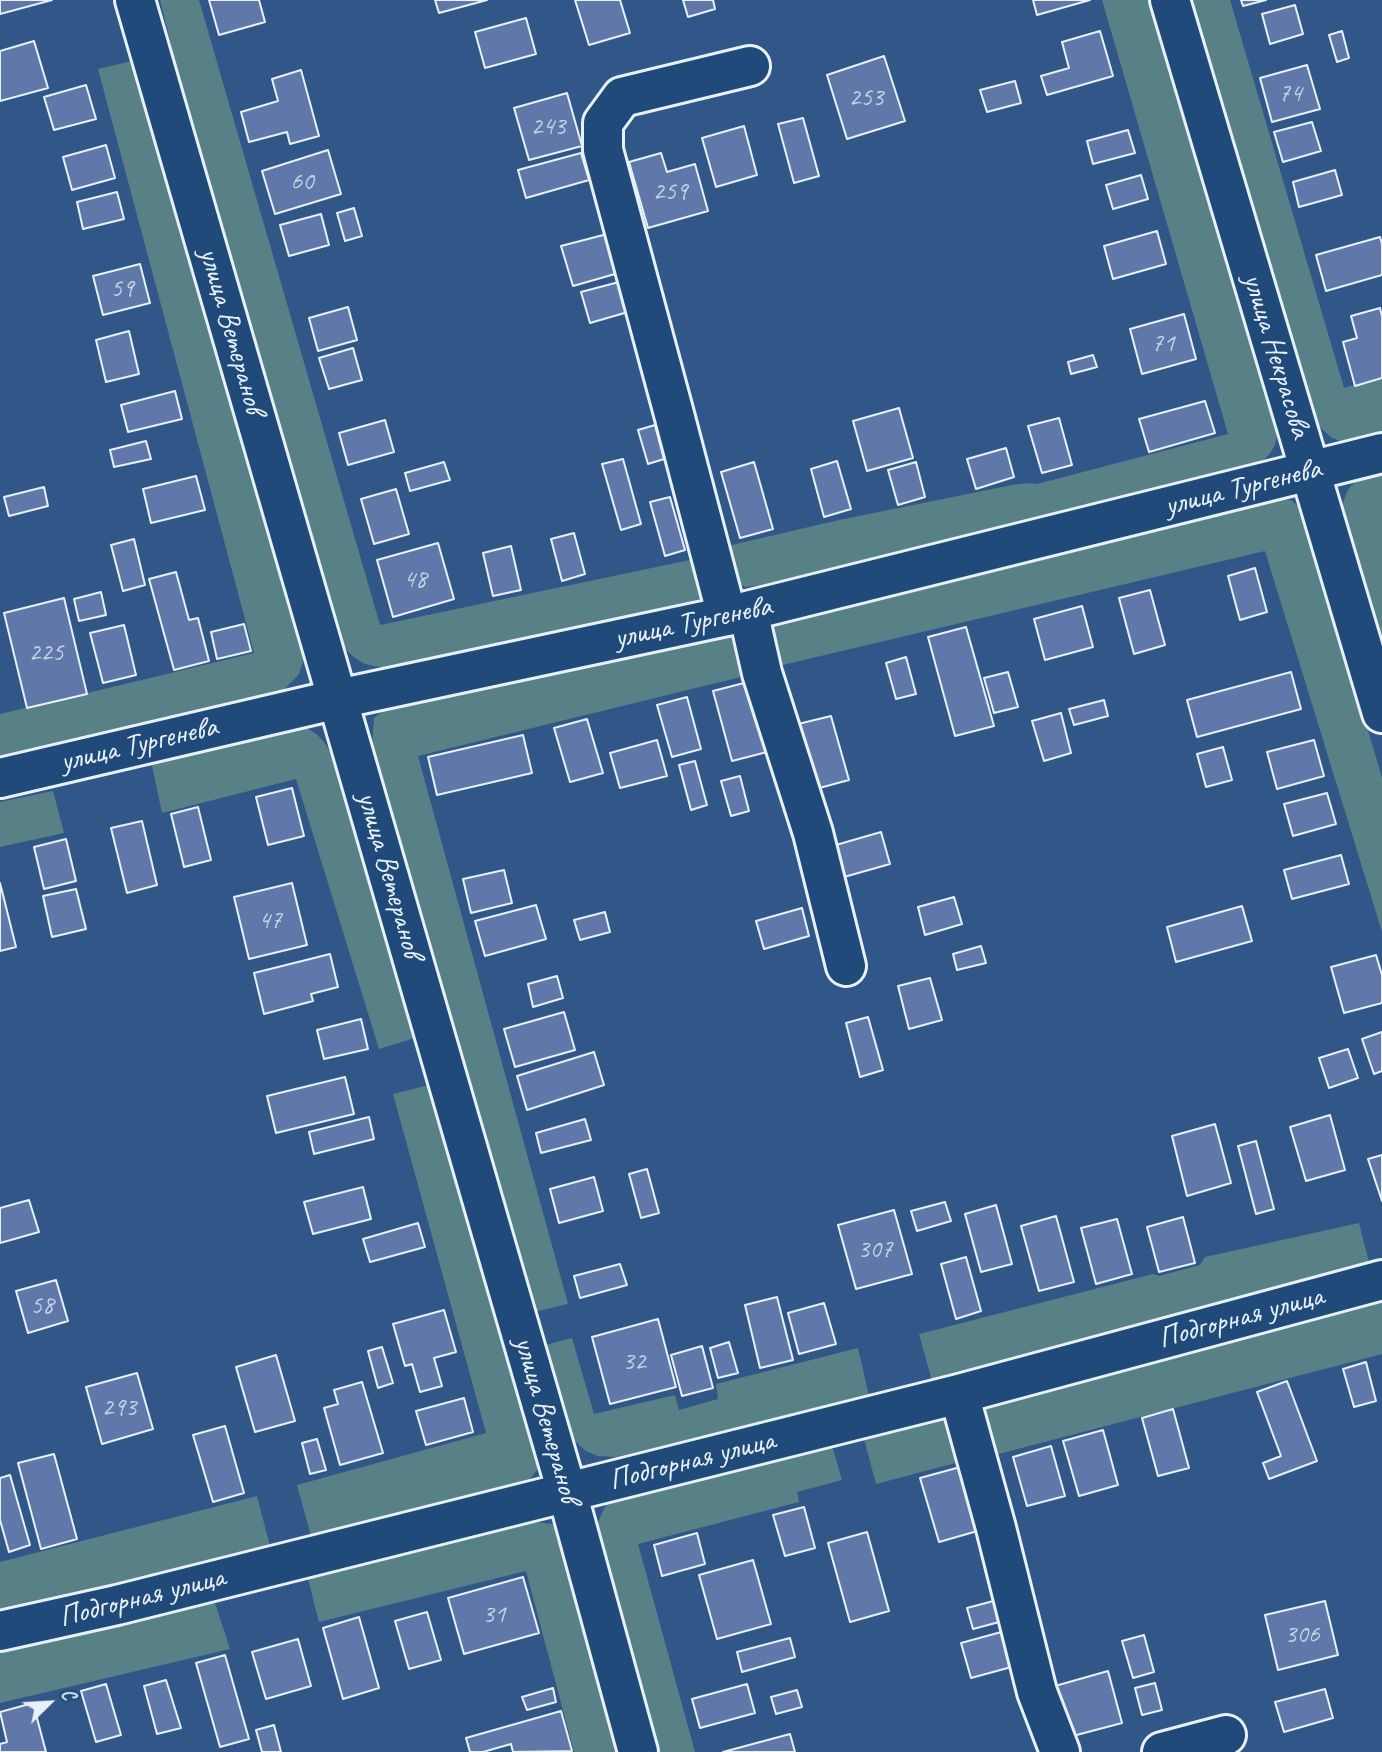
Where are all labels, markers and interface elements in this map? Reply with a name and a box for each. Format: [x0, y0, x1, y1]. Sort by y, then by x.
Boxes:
house number: 74 [1278, 78, 1302, 110]
house number: 253 [848, 82, 884, 114]
house number: 243 [530, 111, 566, 143]
house number: 60 [290, 166, 314, 198]
house number: 259 [652, 176, 688, 208]
street label: улица Ветеранов [190, 244, 272, 418]
street label: улица Некрасова [1234, 269, 1318, 443]
house number: 59 [110, 273, 134, 305]
house number: 71 [1151, 328, 1175, 360]
street label: улица Тургенева [1161, 451, 1325, 525]
house number: 48 [403, 564, 427, 596]
street label: улица Тургенева [611, 589, 775, 657]
house number: 225 [28, 637, 64, 669]
street label: улица Тургенева [57, 709, 221, 781]
street label: улица Ветеранов [348, 788, 430, 962]
house number: 47 [258, 905, 282, 937]
house number: 307 [857, 1234, 893, 1266]
street label: Подгорная улица [1154, 1279, 1328, 1357]
house number: 58 [30, 1290, 54, 1322]
street label: улица Ветеранов [505, 1333, 587, 1507]
house number: 32 [622, 1346, 646, 1378]
house number: 293 [101, 1392, 137, 1424]
street label: Подгорная улица [605, 1423, 779, 1499]
street label: Подгорная улица [55, 1560, 229, 1636]
house number: 31 [482, 1599, 506, 1631]
house number: 306 [1284, 1619, 1320, 1651]
north arrow [14, 1668, 84, 1738]
text: С [55, 1685, 81, 1704]

